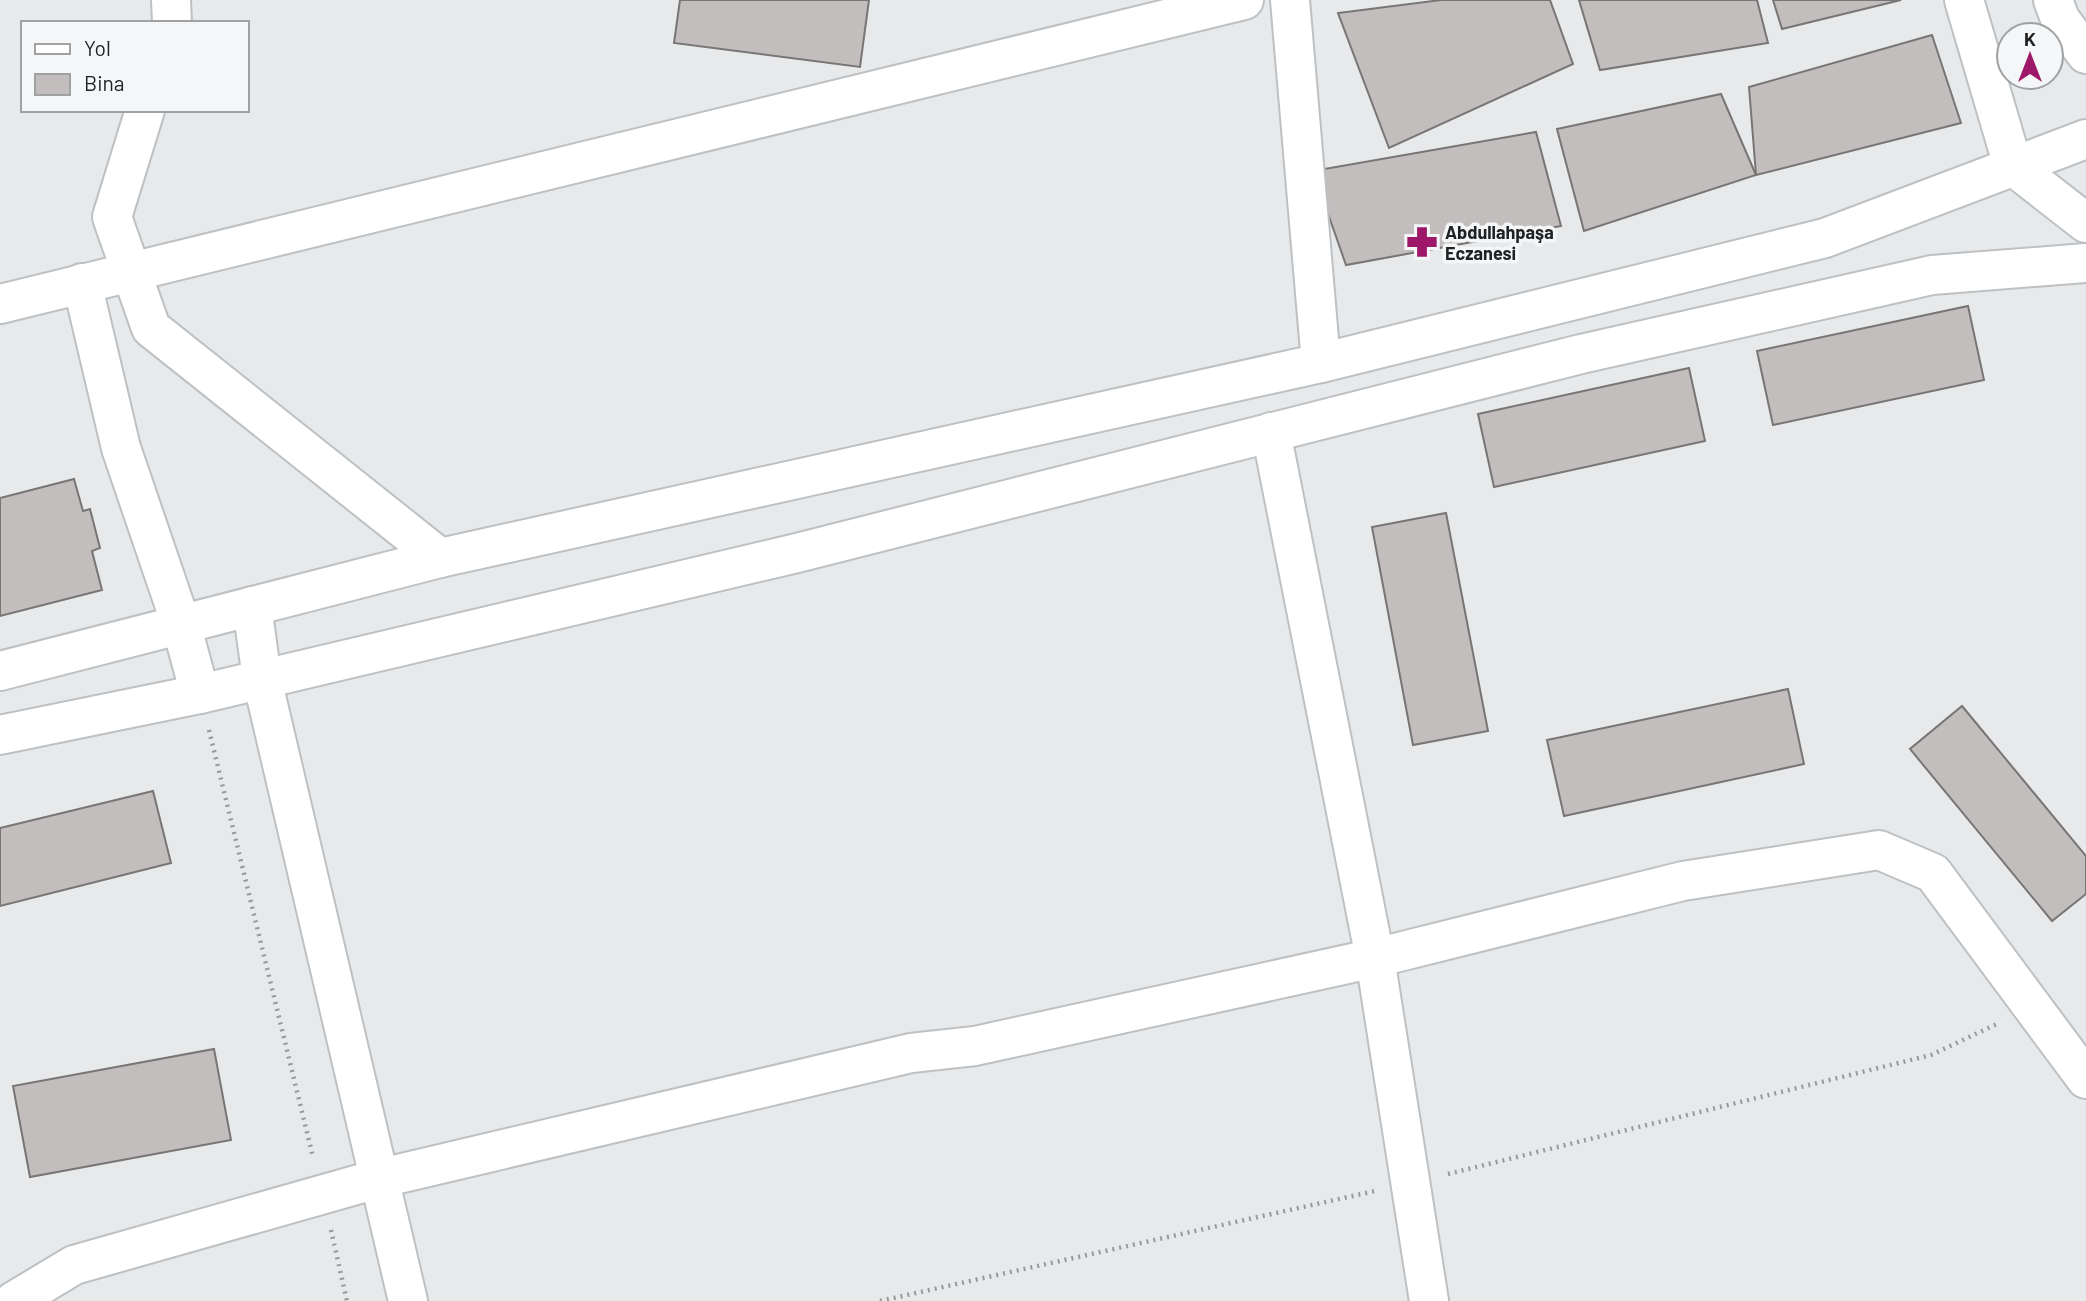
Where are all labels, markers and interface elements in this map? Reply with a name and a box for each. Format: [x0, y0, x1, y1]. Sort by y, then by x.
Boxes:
legend [21, 21, 248, 112]
north arrow [1995, 21, 2065, 91]
text: K [2024, 27, 2036, 50]
text: Yol [84, 35, 111, 60]
text: Bina [84, 70, 125, 95]
place label: Abdullahpaşa Eczanesi [1445, 221, 1554, 264]
pharmacy icon: Abdullahpaşa Eczanesi [1405, 225, 1439, 259]

